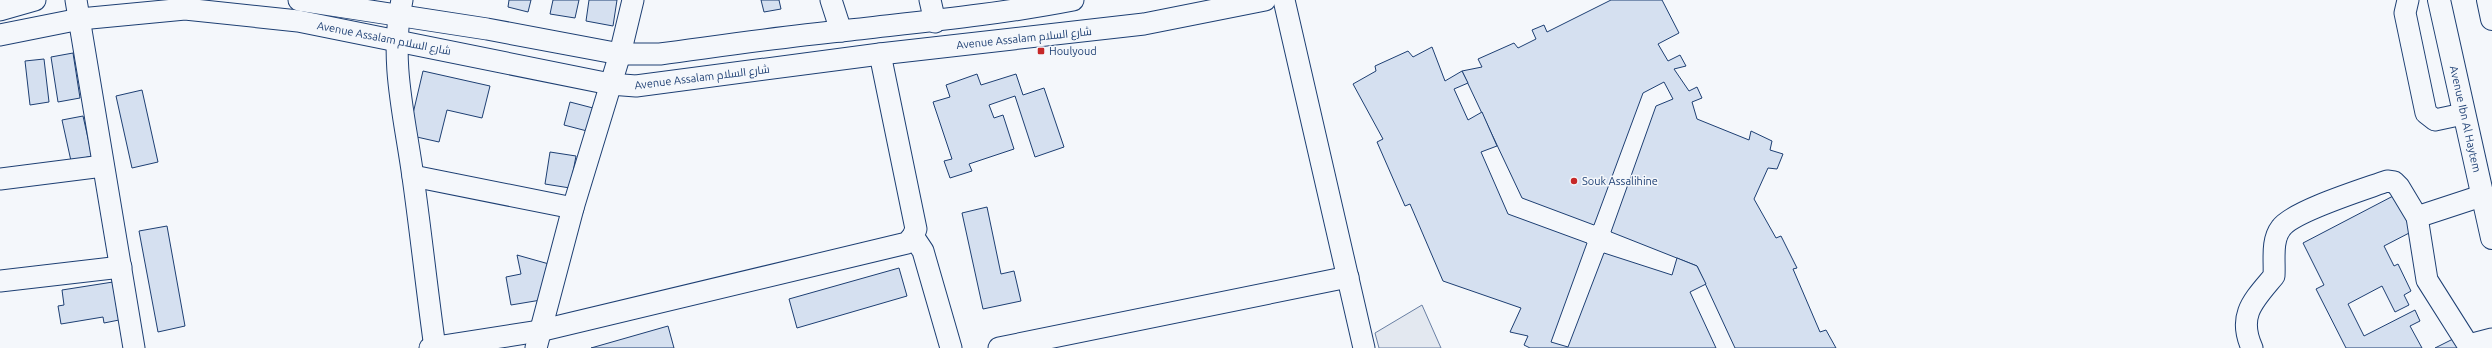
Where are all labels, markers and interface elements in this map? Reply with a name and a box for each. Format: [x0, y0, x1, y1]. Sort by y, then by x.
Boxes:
street label: Avenue Assalam شارع السلام [316, 19, 452, 59]
street label: Avenue Assalam شارع السلام [956, 25, 1093, 53]
place label: Houlyoud [1049, 45, 1097, 57]
marker: Houlyoud [1036, 46, 1046, 56]
street label: Avenue Assalam شارع السلام [634, 63, 771, 93]
street label: Avenue Ibn Al Haytem [2448, 65, 2483, 173]
place label: Souk Assalihine [1582, 175, 1658, 187]
marker: Souk Assalihine [1569, 176, 1579, 186]

